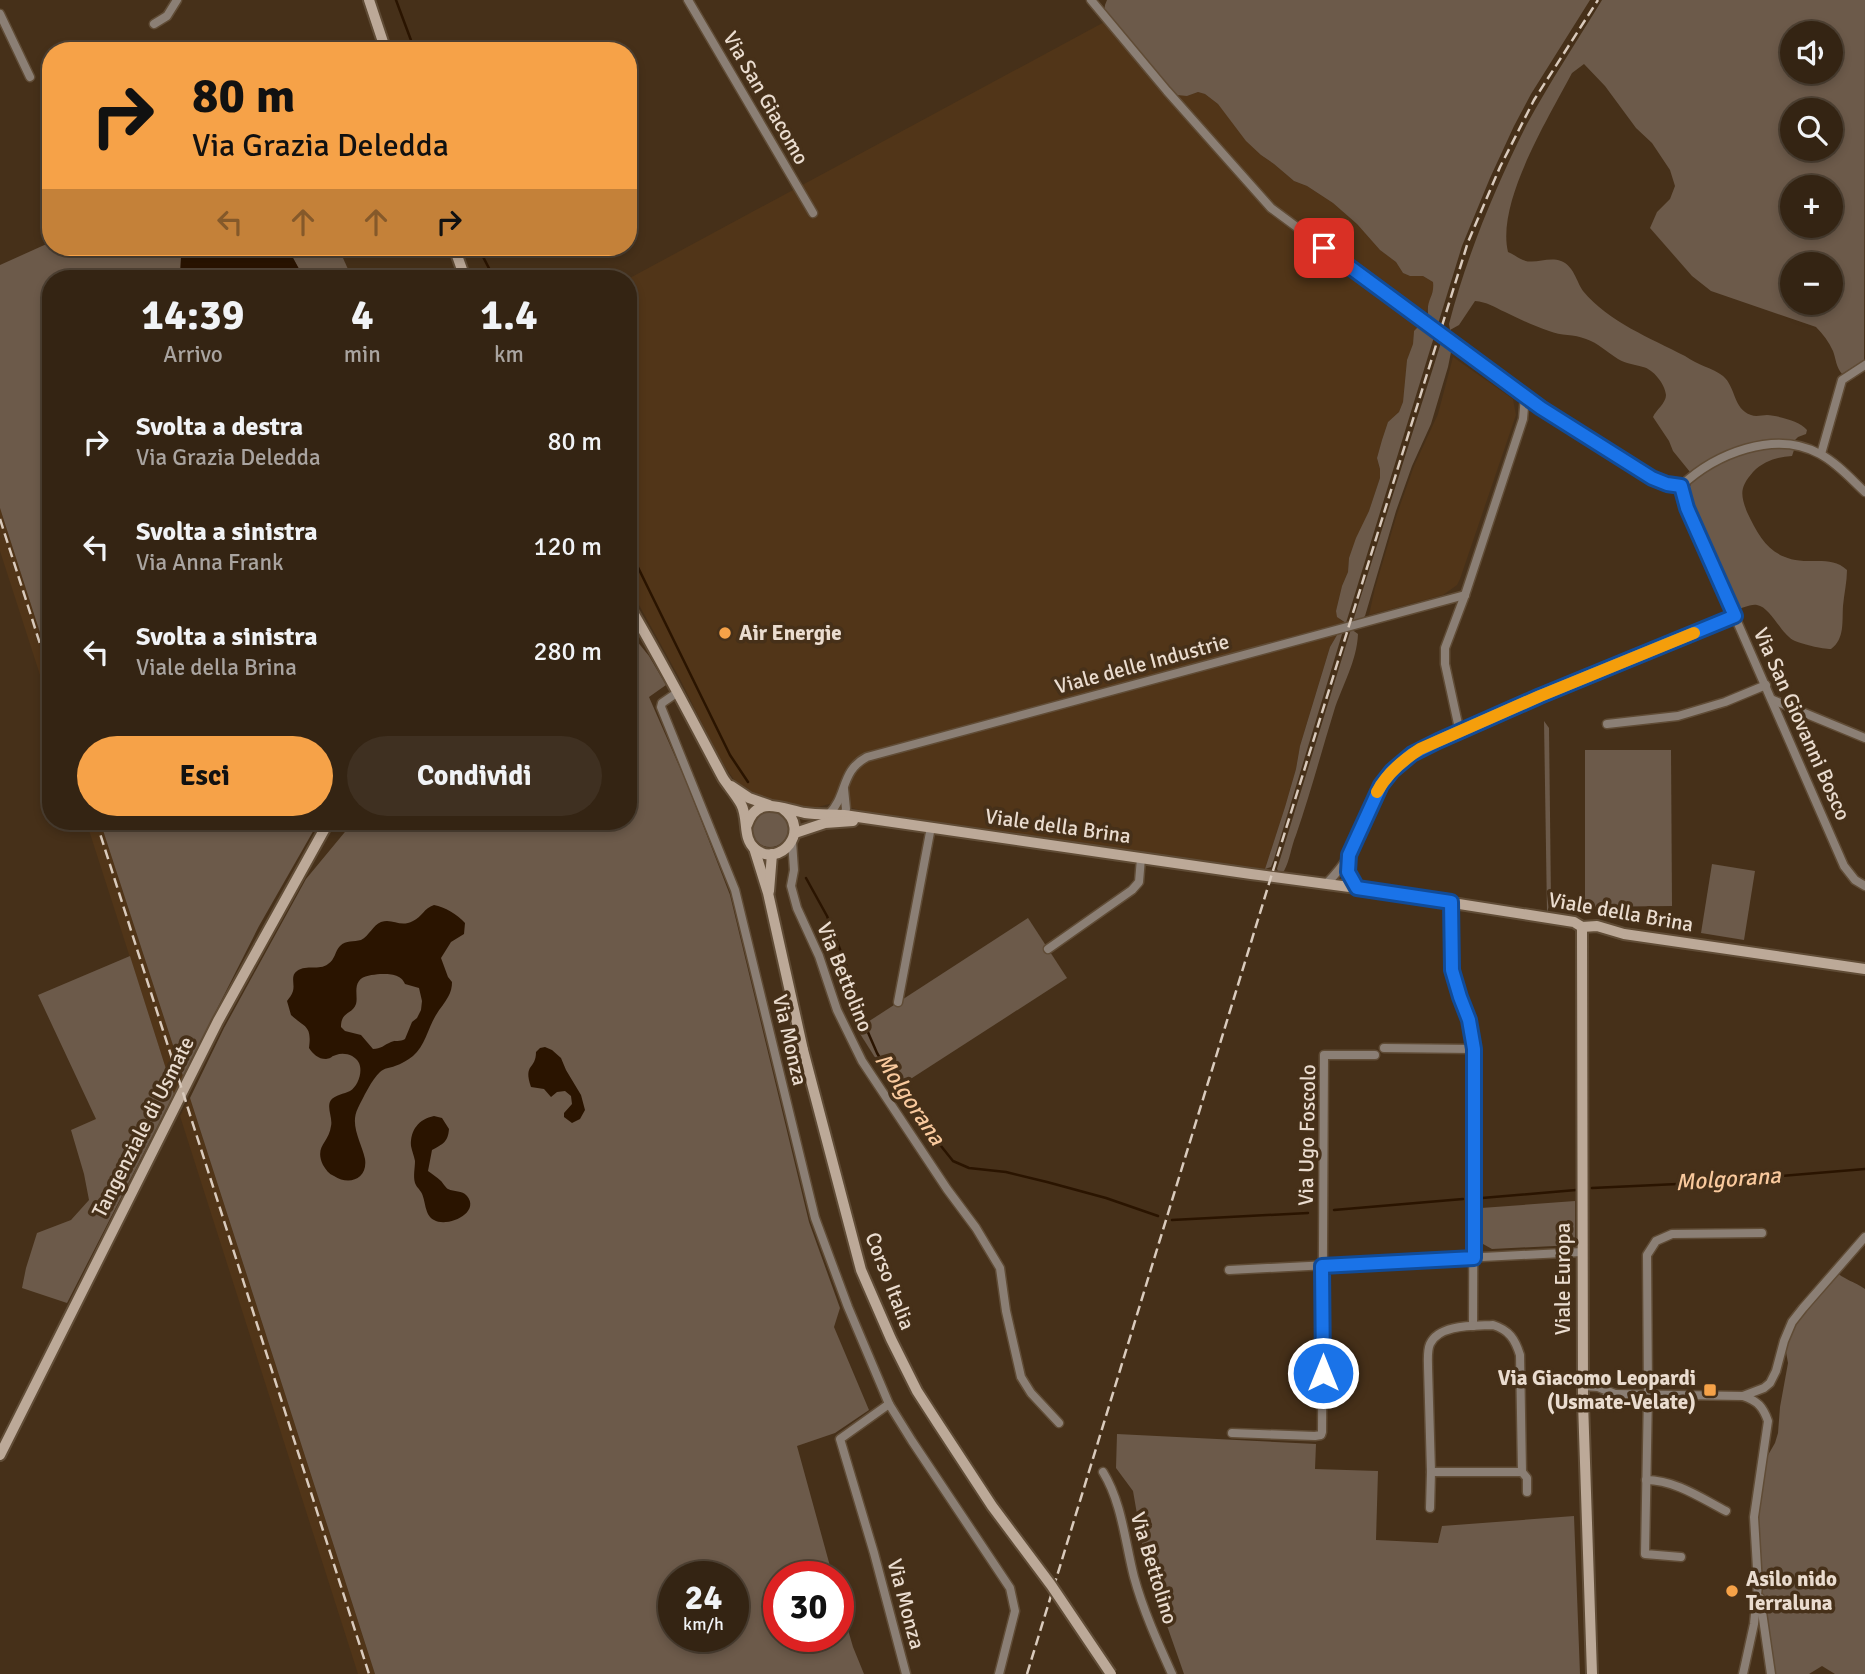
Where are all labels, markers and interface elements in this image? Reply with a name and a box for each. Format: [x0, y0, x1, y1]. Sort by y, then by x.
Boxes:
map controls [1780, 21, 1843, 315]
button: sound [1780, 21, 1843, 84]
street label: Via San Giacomo [717, 27, 815, 169]
text: 80 m [192, 66, 295, 126]
icon: right [77, 70, 168, 161]
button: search [1780, 98, 1843, 161]
text: Via Grazia Deledda [192, 126, 449, 165]
button: + [1780, 175, 1843, 238]
icon: left [211, 203, 249, 241]
icon: ahead [284, 203, 322, 241]
icon: ahead [357, 203, 395, 241]
icon: right [430, 203, 468, 241]
pin [1294, 218, 1354, 278]
icon: arrive [1305, 229, 1343, 267]
button: − [1780, 252, 1843, 315]
text: 14:39 [141, 290, 244, 341]
text: 4 [351, 290, 374, 341]
text: 1.4 [480, 290, 538, 341]
text: Arrivo [163, 340, 223, 369]
text: min [344, 340, 381, 369]
text: km [494, 340, 524, 369]
text: Svolta a destra [136, 411, 303, 443]
icon: right [77, 423, 115, 461]
text: 80 m [547, 426, 602, 458]
text: Via Grazia Deledda [136, 443, 321, 472]
text: Svolta a sinistra [136, 516, 318, 548]
icon: left [77, 528, 115, 566]
text: 120 m [533, 531, 602, 563]
text: Via Anna Frank [136, 548, 284, 577]
place label: Air Energie [739, 620, 842, 646]
text: Svolta a sinistra [136, 621, 318, 653]
street label: Via San Giovanni Bosco [1748, 624, 1856, 824]
marker: Air Energie [717, 625, 733, 641]
street label: Viale delle Industrie [1052, 628, 1232, 700]
icon: left [77, 633, 115, 671]
text: 280 m [533, 636, 602, 668]
text: Viale della Brina [136, 653, 297, 682]
button: Esci [77, 736, 333, 816]
button: Condividi [347, 736, 602, 816]
street label: Viale della Brina [983, 803, 1133, 849]
street label: Viale della Brina [1546, 886, 1696, 938]
street label: Via Bettolino [811, 918, 879, 1036]
street label: Via Monza [767, 992, 813, 1088]
street label: Tangenziale di Usmate [86, 1032, 200, 1222]
water label: Molgorana [869, 1047, 952, 1152]
street label: Via Ugo Foscolo [1293, 1064, 1321, 1206]
water label: Molgorana [1674, 1161, 1783, 1197]
street label: Viale Europa [1550, 1223, 1576, 1335]
street label: Corso Italia [860, 1229, 920, 1333]
position arrow [1286, 1336, 1360, 1410]
place label: Via Giacomo Leopardi (Usmate-Velate) [1498, 1365, 1696, 1415]
marker: Via Giacomo Leopardi (Usmate-Velate) [1702, 1382, 1718, 1398]
street label: Via Bettolino [1125, 1509, 1183, 1627]
street label: Via Monza [881, 1556, 931, 1652]
speed limit sign: 30 [763, 1561, 854, 1652]
place label: Asilo nido Terraluna [1746, 1566, 1837, 1616]
text: 24 [685, 1576, 722, 1619]
marker: Asilo nido Terraluna [1724, 1583, 1740, 1599]
text: km/h [683, 1613, 724, 1635]

